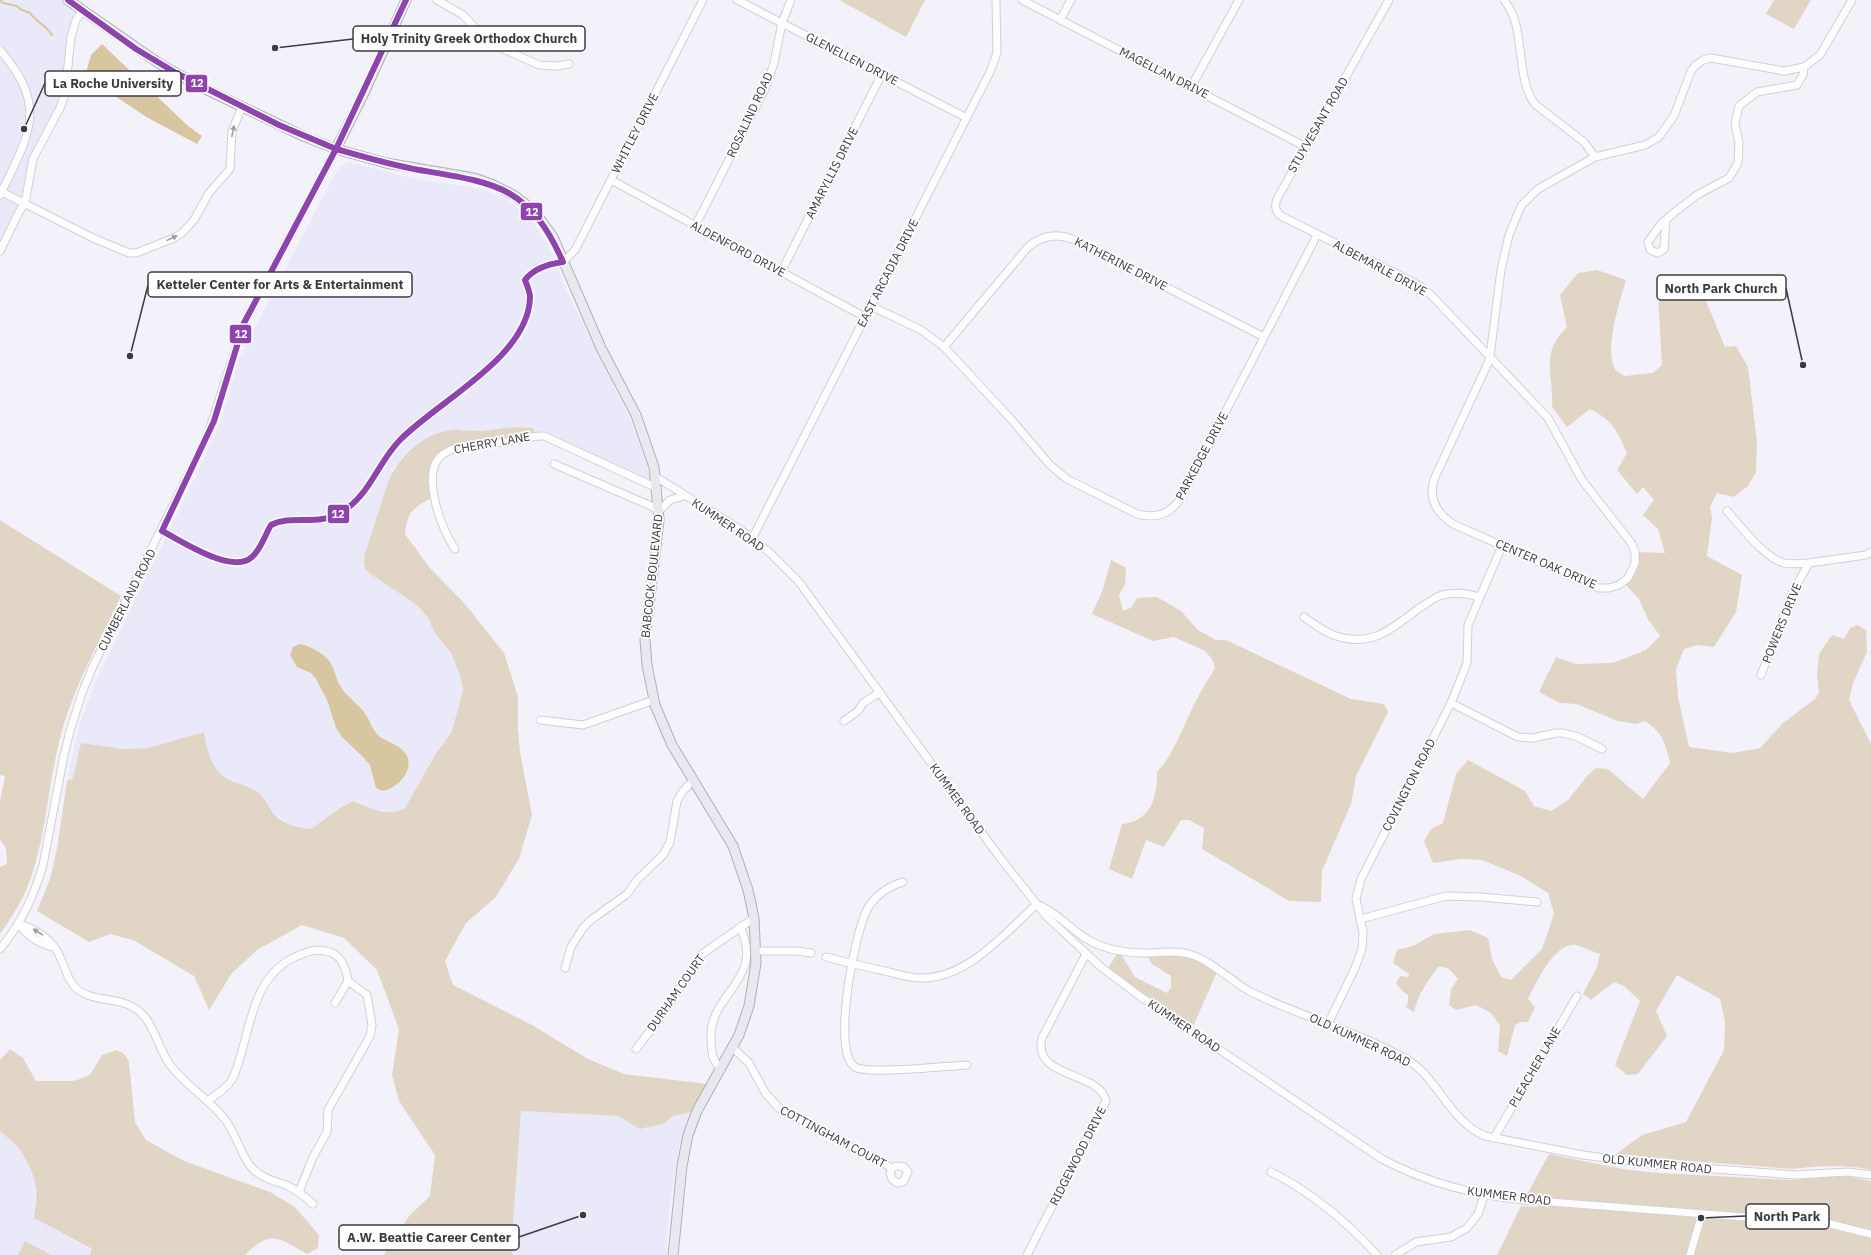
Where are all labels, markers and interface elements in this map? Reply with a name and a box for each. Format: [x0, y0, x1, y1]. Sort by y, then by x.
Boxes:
callout: Holy Trinity Greek Orthodox Church [353, 26, 585, 51]
street label: GLENELLEN DRIVE [803, 29, 901, 88]
text: Holy Trinity Greek Orthodox Church [361, 30, 577, 47]
street label: MAGELLAN DRIVE [1117, 43, 1212, 102]
street label: ROSALIND ROAD [723, 70, 776, 160]
callout: La Roche University [45, 71, 181, 96]
line badge: 12 [185, 74, 208, 93]
street label: STUYVESANT ROAD [1284, 74, 1351, 175]
text: La Roche University [53, 75, 173, 92]
text: 12 [190, 76, 204, 90]
street label: WHITLEY DRIVE [608, 90, 661, 176]
street label: AMARYLLIS DRIVE [802, 124, 861, 221]
one-way arrow [230, 125, 236, 138]
line badge: 12 [520, 202, 543, 221]
text: 12 [525, 205, 539, 219]
street label: EAST ARCADIA DRIVE [854, 216, 921, 330]
street label: ALDENFORD DRIVE [688, 217, 788, 280]
street label: KATHERINE DRIVE [1072, 234, 1170, 294]
one-way arrow [166, 235, 178, 241]
street label: ALBEMARLE DRIVE [1331, 236, 1430, 299]
callout: Ketteler Center for Arts & Entertainment [148, 272, 412, 297]
callout: North Park Church [1657, 275, 1786, 300]
text: Ketteler Center for Arts & Entertainment [156, 276, 404, 293]
text: North Park Church [1664, 280, 1778, 297]
line badge: 12 [229, 324, 252, 344]
text: 12 [234, 327, 248, 341]
street label: PARKEDGE DRIVE [1172, 409, 1231, 502]
street label: CHERRY LANE [453, 428, 531, 457]
street label: KUMMER ROAD [689, 495, 767, 554]
line badge: 12 [327, 504, 350, 524]
text: 12 [331, 507, 345, 521]
street label: BABCOCK BOULEVARD [638, 513, 665, 639]
street label: CENTER OAK DRIVE [1493, 535, 1599, 592]
street label: CUMBERLAND ROAD [94, 546, 159, 653]
street label: POWERS DRIVE [1759, 580, 1805, 665]
street label: COVINGTON ROAD [1379, 736, 1438, 834]
street label: KUMMER ROAD [927, 760, 988, 837]
one-way arrow [32, 929, 44, 936]
street label: DURHAM COURT [643, 951, 708, 1034]
street label: KUMMER ROAD [1145, 996, 1223, 1055]
street label: OLD KUMMER ROAD [1307, 1010, 1413, 1070]
street label: PLEACHER LANE [1505, 1024, 1564, 1110]
street label: COTTINGHAM COURT [778, 1102, 889, 1171]
street label: RIDGEWOOD DRIVE [1046, 1104, 1109, 1208]
street label: OLD KUMMER ROAD [1602, 1150, 1712, 1177]
street label: KUMMER ROAD [1466, 1183, 1552, 1208]
callout: North Park [1746, 1204, 1829, 1229]
text: North Park [1754, 1208, 1821, 1225]
callout: A.W. Beattie Career Center [339, 1225, 519, 1250]
text: A.W. Beattie Career Center [347, 1229, 511, 1246]

